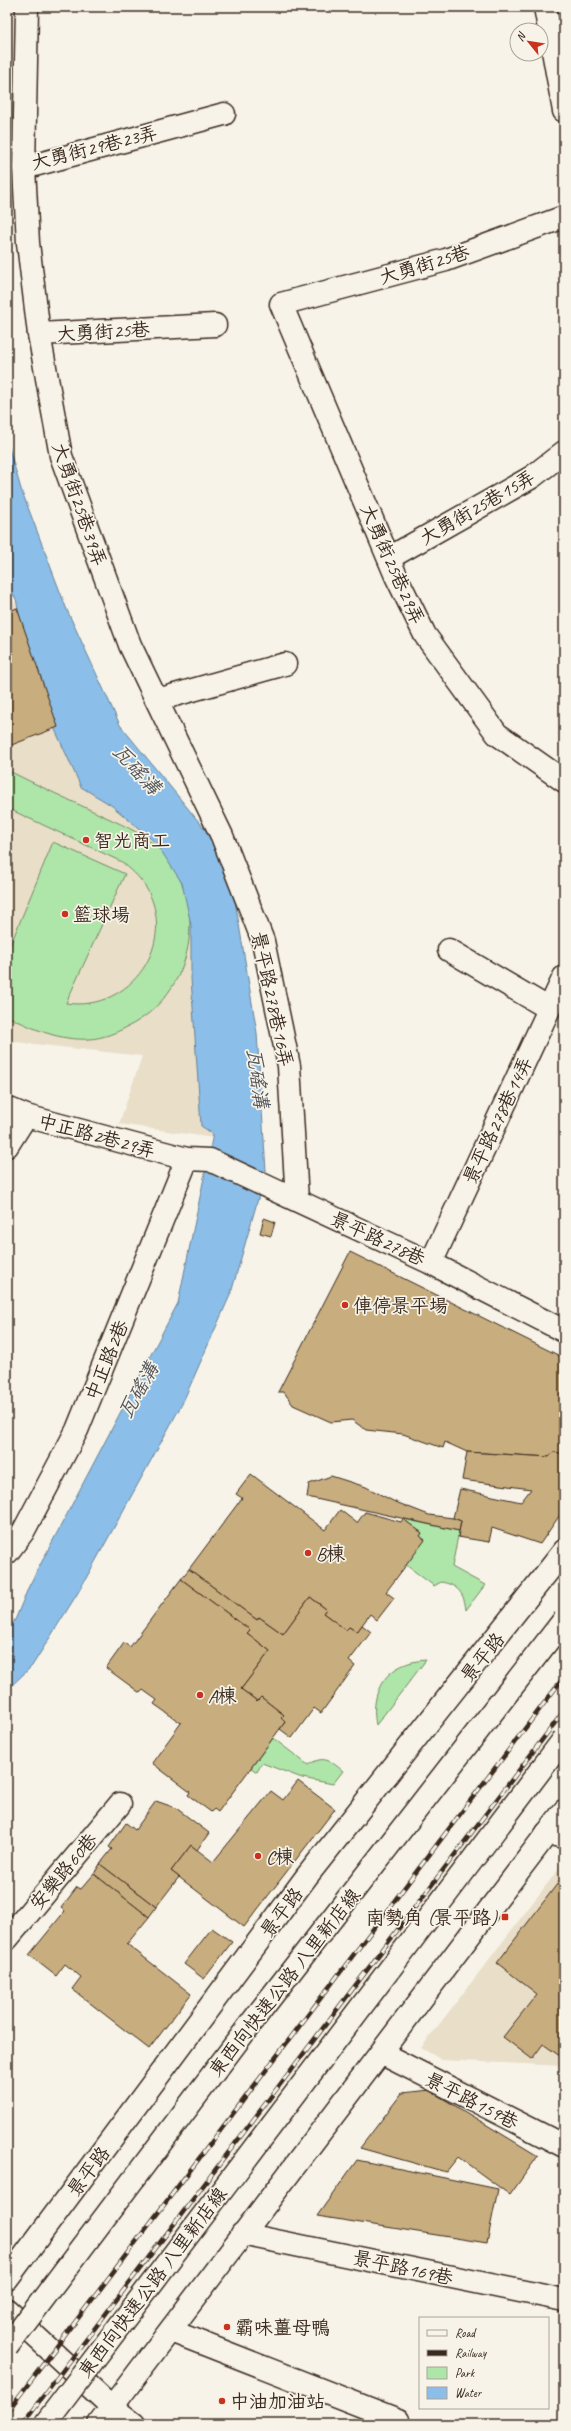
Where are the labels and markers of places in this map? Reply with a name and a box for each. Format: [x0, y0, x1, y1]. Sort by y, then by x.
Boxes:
place label: 智光商工 [94, 829, 170, 853]
marker: 智光商工 [81, 835, 91, 845]
place label: 籃球場 [73, 903, 130, 927]
marker: 籃球場 [60, 909, 70, 919]
place label: 俥停景平場 [353, 1294, 448, 1318]
marker: 俥停景平場 [340, 1300, 350, 1310]
place label: B棟 [316, 1542, 345, 1566]
marker: B棟 [303, 1548, 313, 1558]
place label: A棟 [208, 1684, 237, 1708]
marker: A棟 [195, 1690, 205, 1700]
place label: C棟 [266, 1845, 294, 1869]
marker: C棟 [253, 1851, 263, 1861]
place label: 南勢角 (景平路) [366, 1906, 499, 1930]
marker: 南勢角 (景平路) [500, 1912, 510, 1922]
place label: 霸味薑母鴨 [235, 2316, 330, 2340]
marker: 霸味薑母鴨 [222, 2322, 232, 2332]
place label: 中油加油站 [230, 2390, 325, 2414]
marker: 中油加油站 [217, 2396, 227, 2406]

